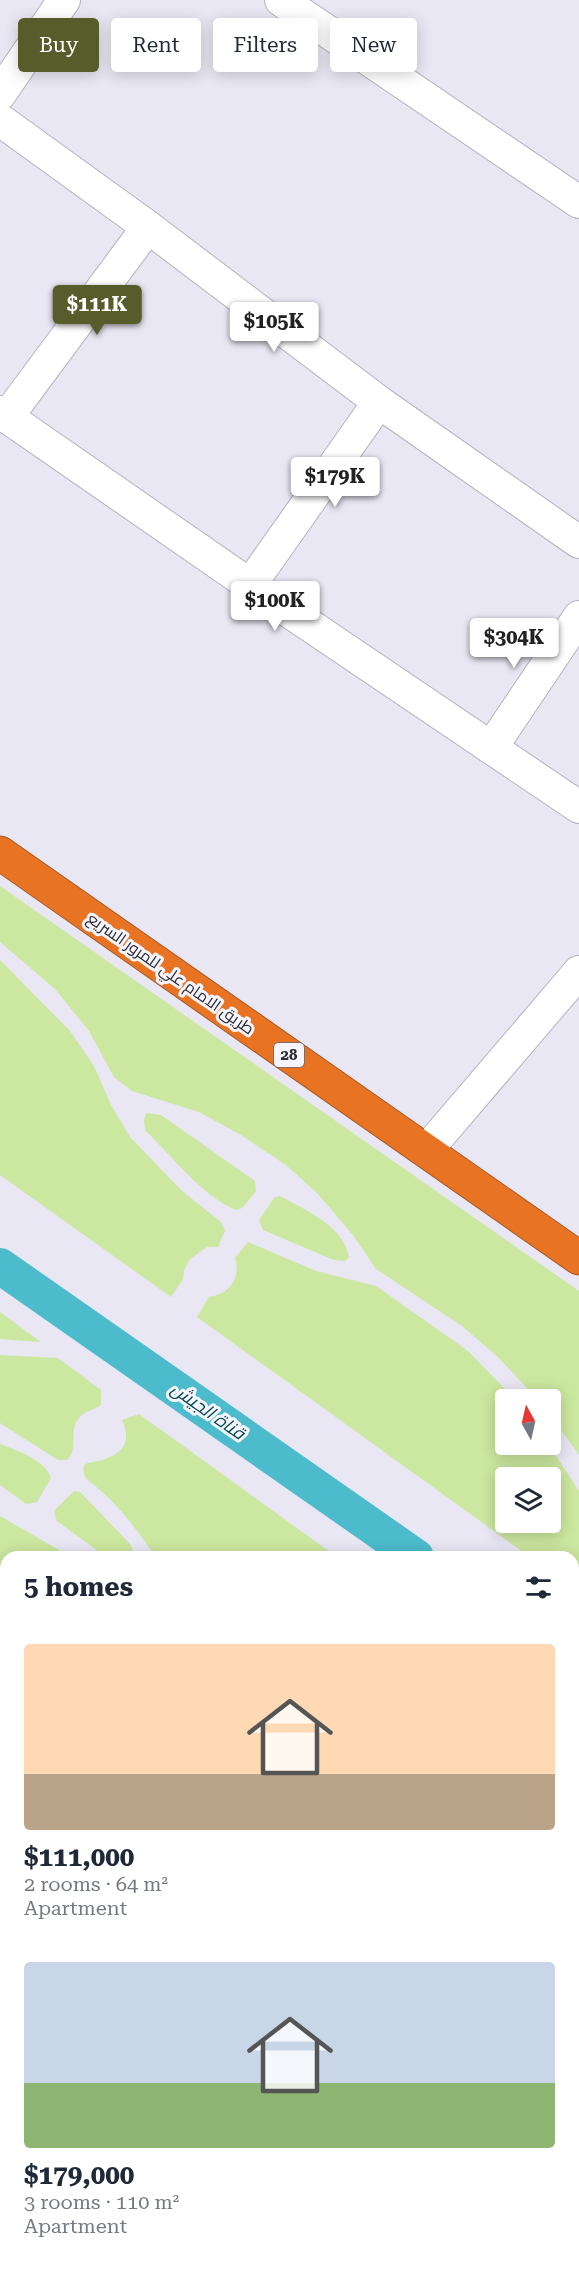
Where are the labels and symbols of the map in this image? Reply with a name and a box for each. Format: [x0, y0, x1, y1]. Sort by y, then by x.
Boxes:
pin: $111K [55, 285, 139, 336]
pin: $105K [232, 302, 316, 353]
pin: $179K [293, 457, 377, 508]
pin: $100K [233, 581, 317, 632]
pin: $304K [472, 618, 556, 669]
street label: طريق الامام علي للمرور السريع [81, 909, 258, 1042]
road number: 28 [274, 1043, 304, 1067]
water label: قناة الجيش [167, 1378, 250, 1445]
north arrow [495, 1389, 561, 1455]

